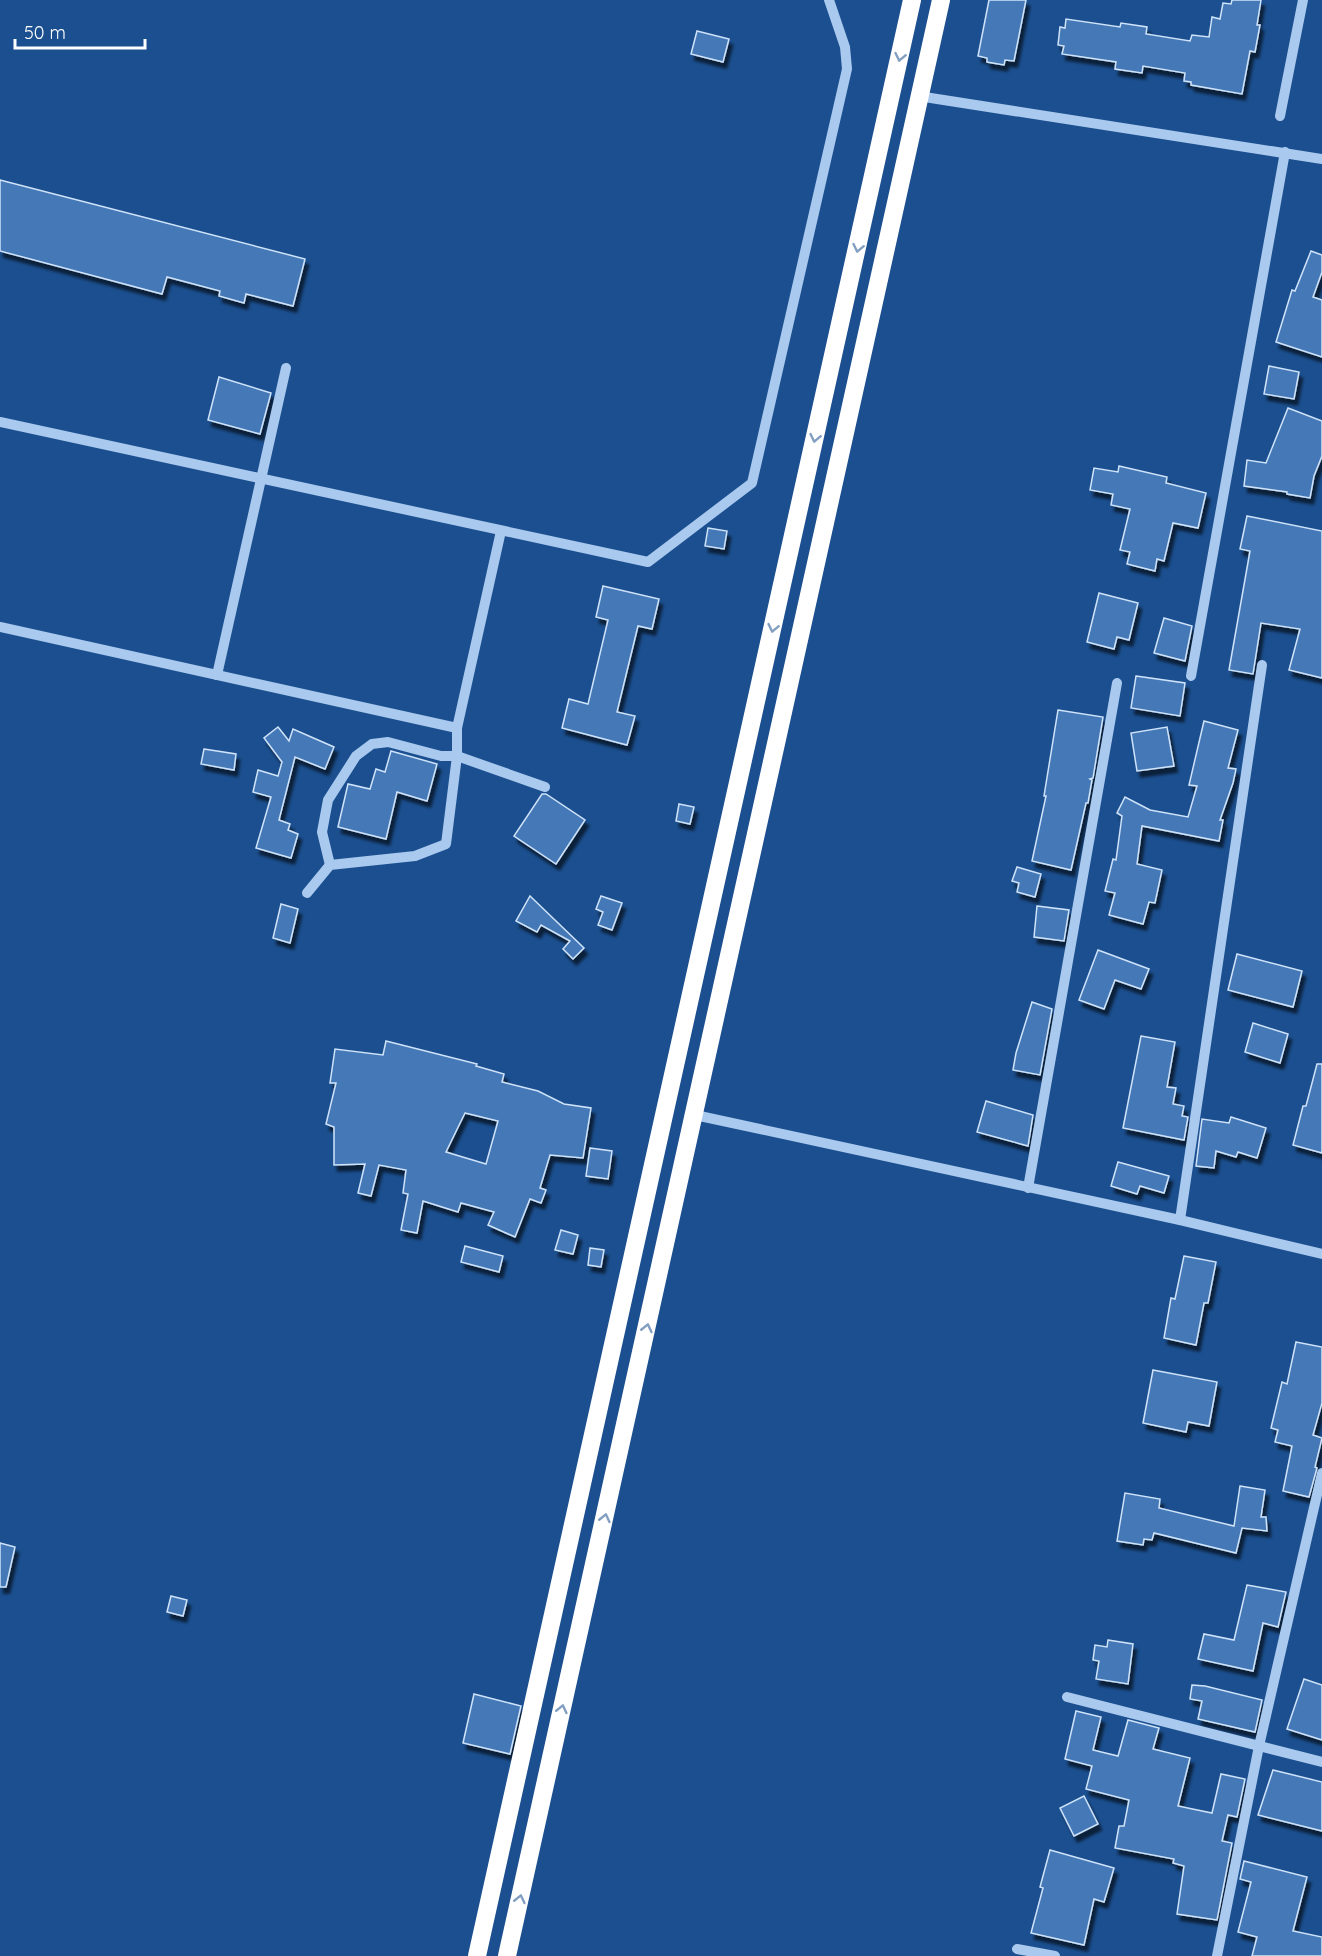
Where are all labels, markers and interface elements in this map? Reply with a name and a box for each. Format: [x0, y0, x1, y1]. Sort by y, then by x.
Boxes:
scale bar [15, 12, 146, 50]
text: 50 m [24, 21, 66, 44]
one-way arrow [894, 52, 907, 62]
one-way arrow [852, 242, 865, 252]
one-way arrow [810, 433, 823, 443]
one-way arrow [767, 623, 780, 633]
one-way arrow [640, 1323, 653, 1333]
one-way arrow [597, 1514, 610, 1524]
one-way arrow [555, 1704, 568, 1714]
one-way arrow [512, 1894, 525, 1904]

